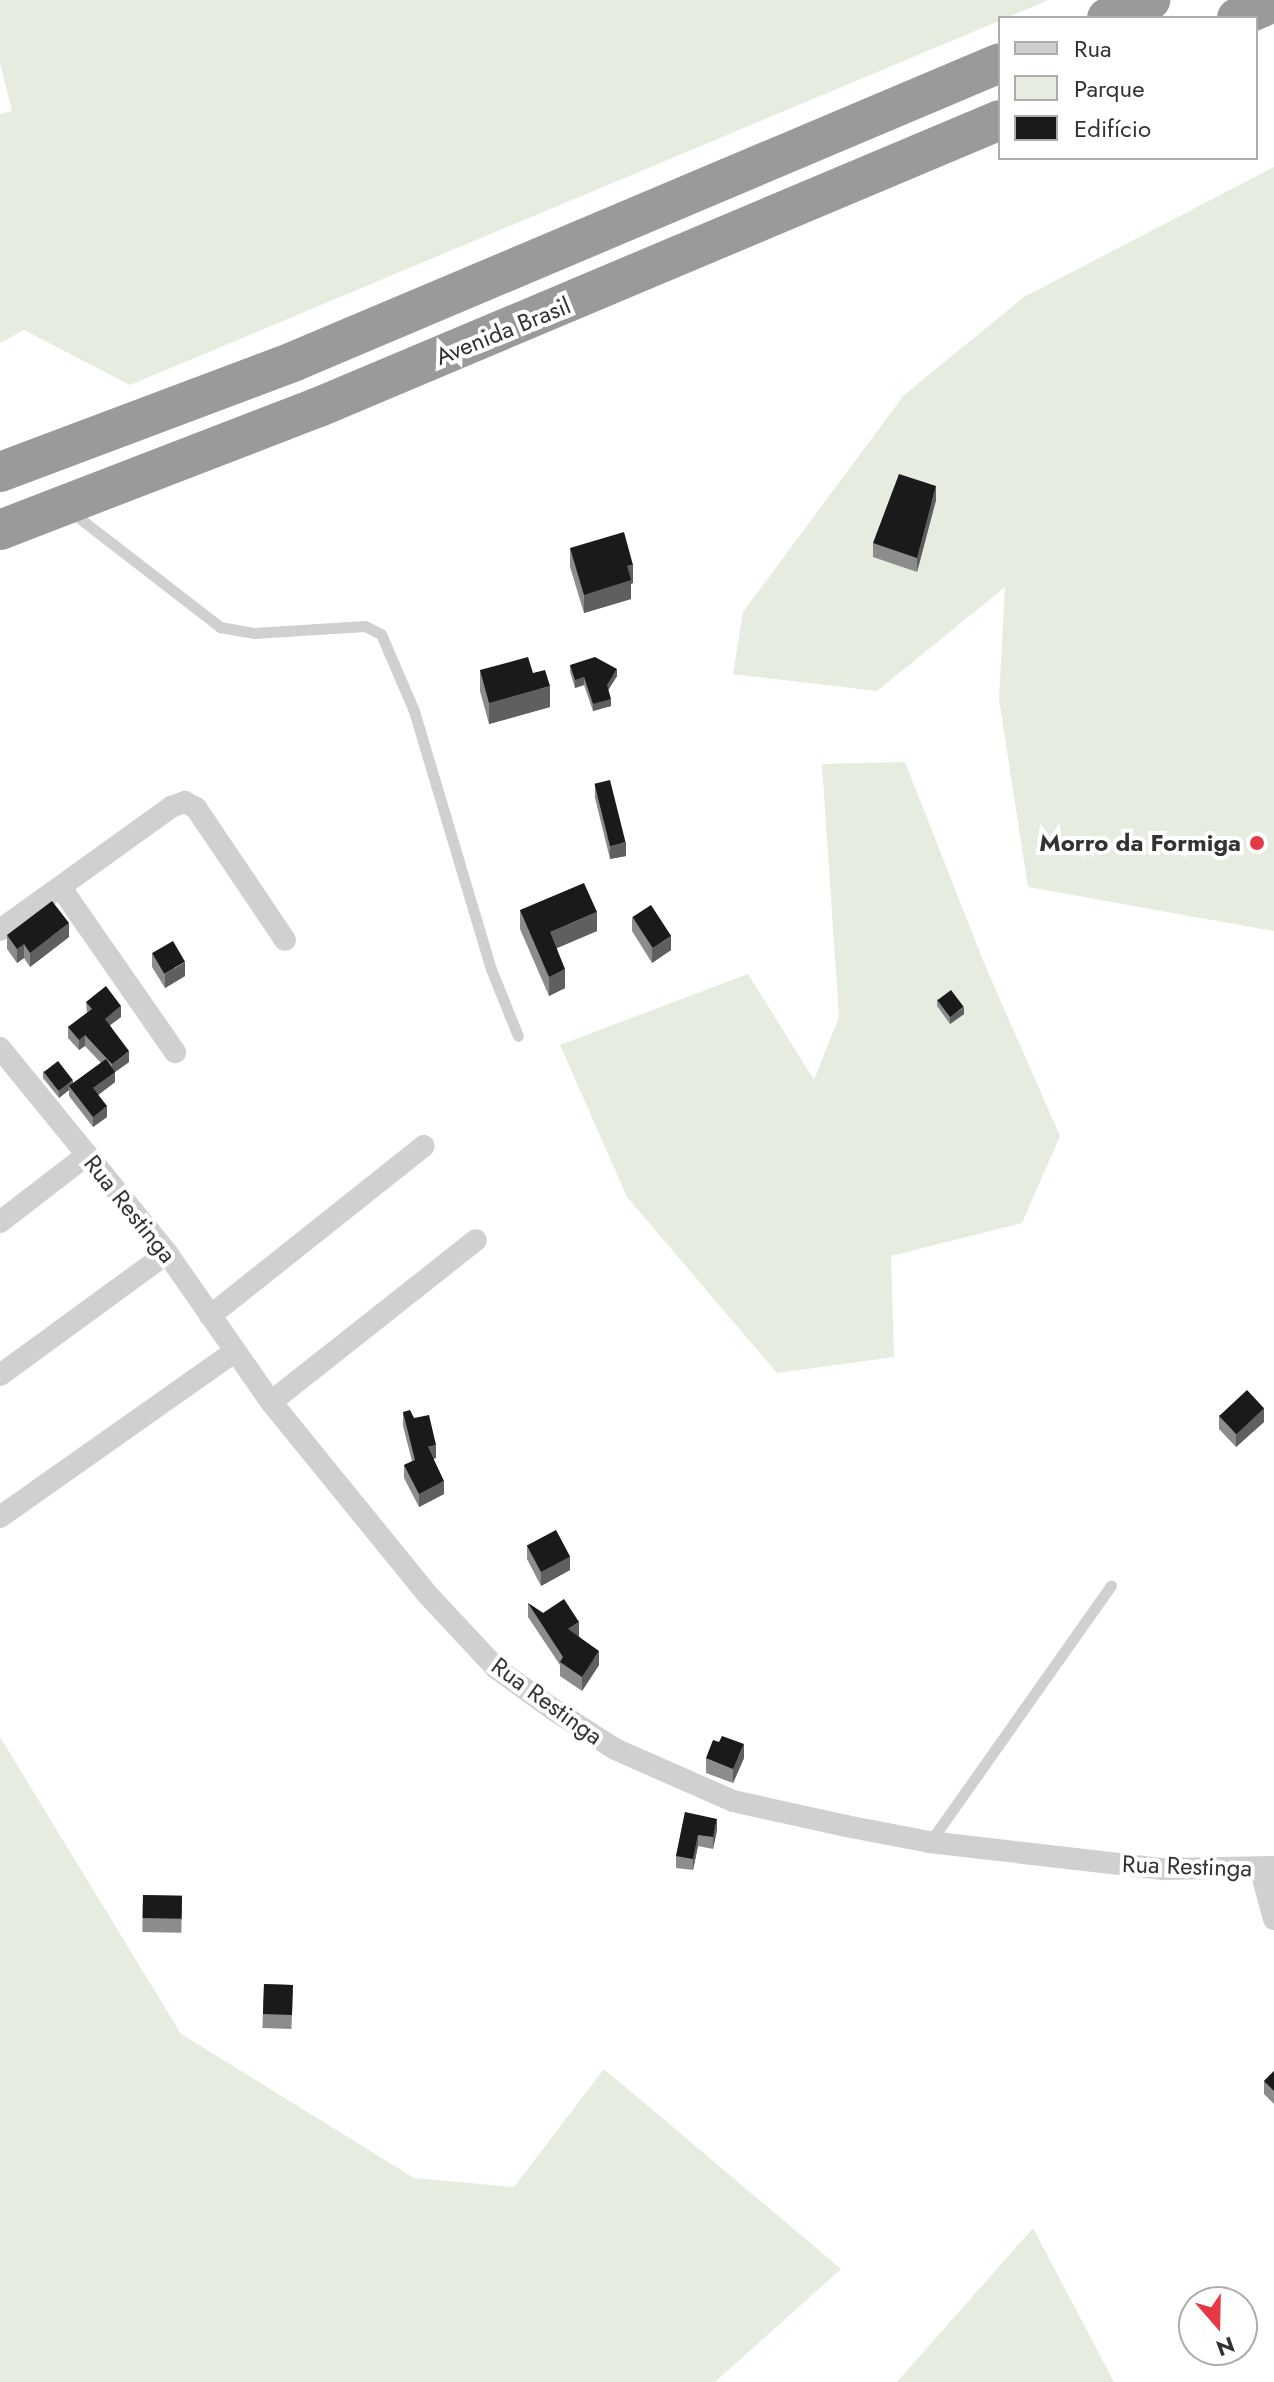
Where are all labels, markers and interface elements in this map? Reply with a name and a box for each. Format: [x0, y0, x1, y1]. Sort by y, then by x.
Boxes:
legend [998, 16, 1258, 160]
text: Rua [1074, 31, 1112, 66]
text: Parque [1074, 71, 1145, 106]
text: Edifício [1074, 111, 1151, 146]
street label: Avenida Brasil [431, 291, 575, 371]
place label: Morro da Formiga [1039, 829, 1241, 857]
marker: Morro da Formiga [1248, 834, 1266, 852]
street label: Rua Restinga [78, 1149, 182, 1269]
street label: Rua Restinga [486, 1651, 608, 1751]
street label: Rua Restinga [1121, 1849, 1253, 1883]
north arrow [1178, 2286, 1258, 2366]
text: N [1212, 2329, 1239, 2365]

